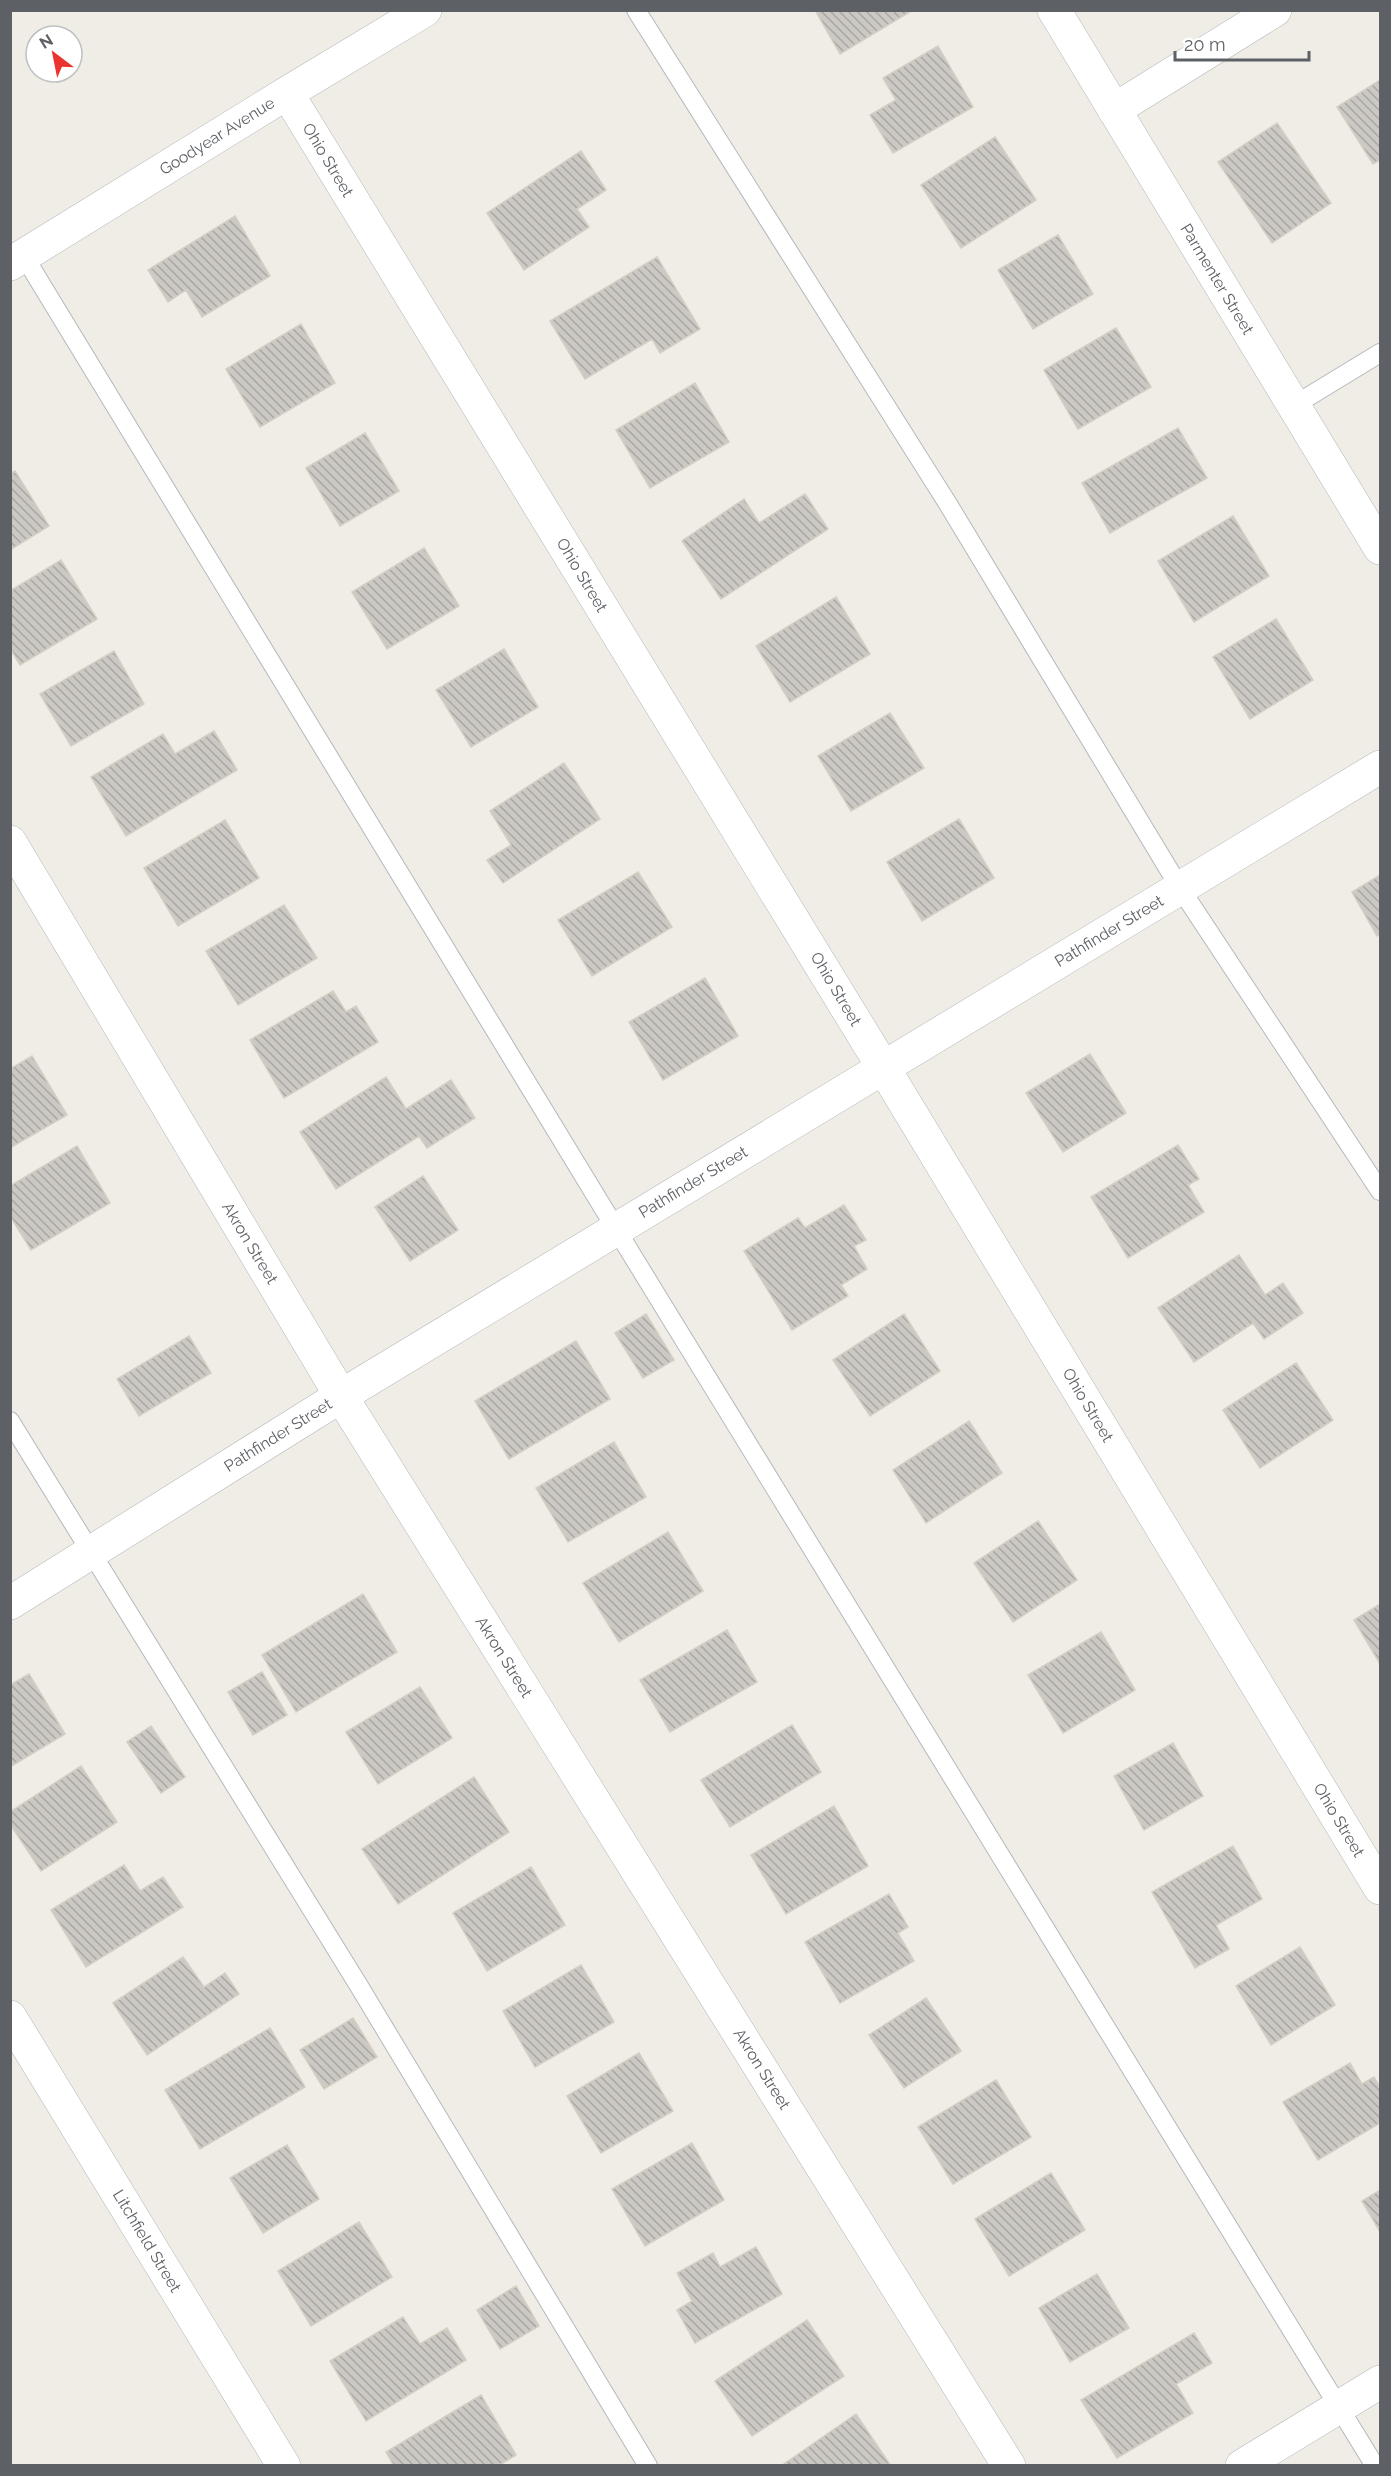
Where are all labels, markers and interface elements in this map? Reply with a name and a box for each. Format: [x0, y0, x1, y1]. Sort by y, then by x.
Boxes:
north arrow [24, 24, 84, 84]
scale bar [1175, 24, 1308, 62]
text: N [36, 30, 57, 53]
text: 20 m [1184, 34, 1226, 55]
street label: Goodyear Avenue [156, 93, 278, 179]
street label: Ohio Street [299, 120, 358, 201]
street label: Parmenter Street [1176, 220, 1258, 338]
street label: Ohio Street [553, 535, 612, 616]
street label: Pathfinder Street [1051, 891, 1167, 971]
street label: Ohio Street [807, 949, 866, 1030]
street label: Pathfinder Street [635, 1142, 751, 1222]
street label: Akron Street [218, 1199, 282, 1288]
street label: Ohio Street [1059, 1365, 1118, 1446]
street label: Pathfinder Street [221, 1394, 336, 1476]
street label: Akron Street [472, 1613, 537, 1702]
street label: Ohio Street [1310, 1780, 1369, 1861]
street label: Akron Street [730, 2025, 795, 2114]
street label: Litchfield Street [109, 2186, 185, 2296]

